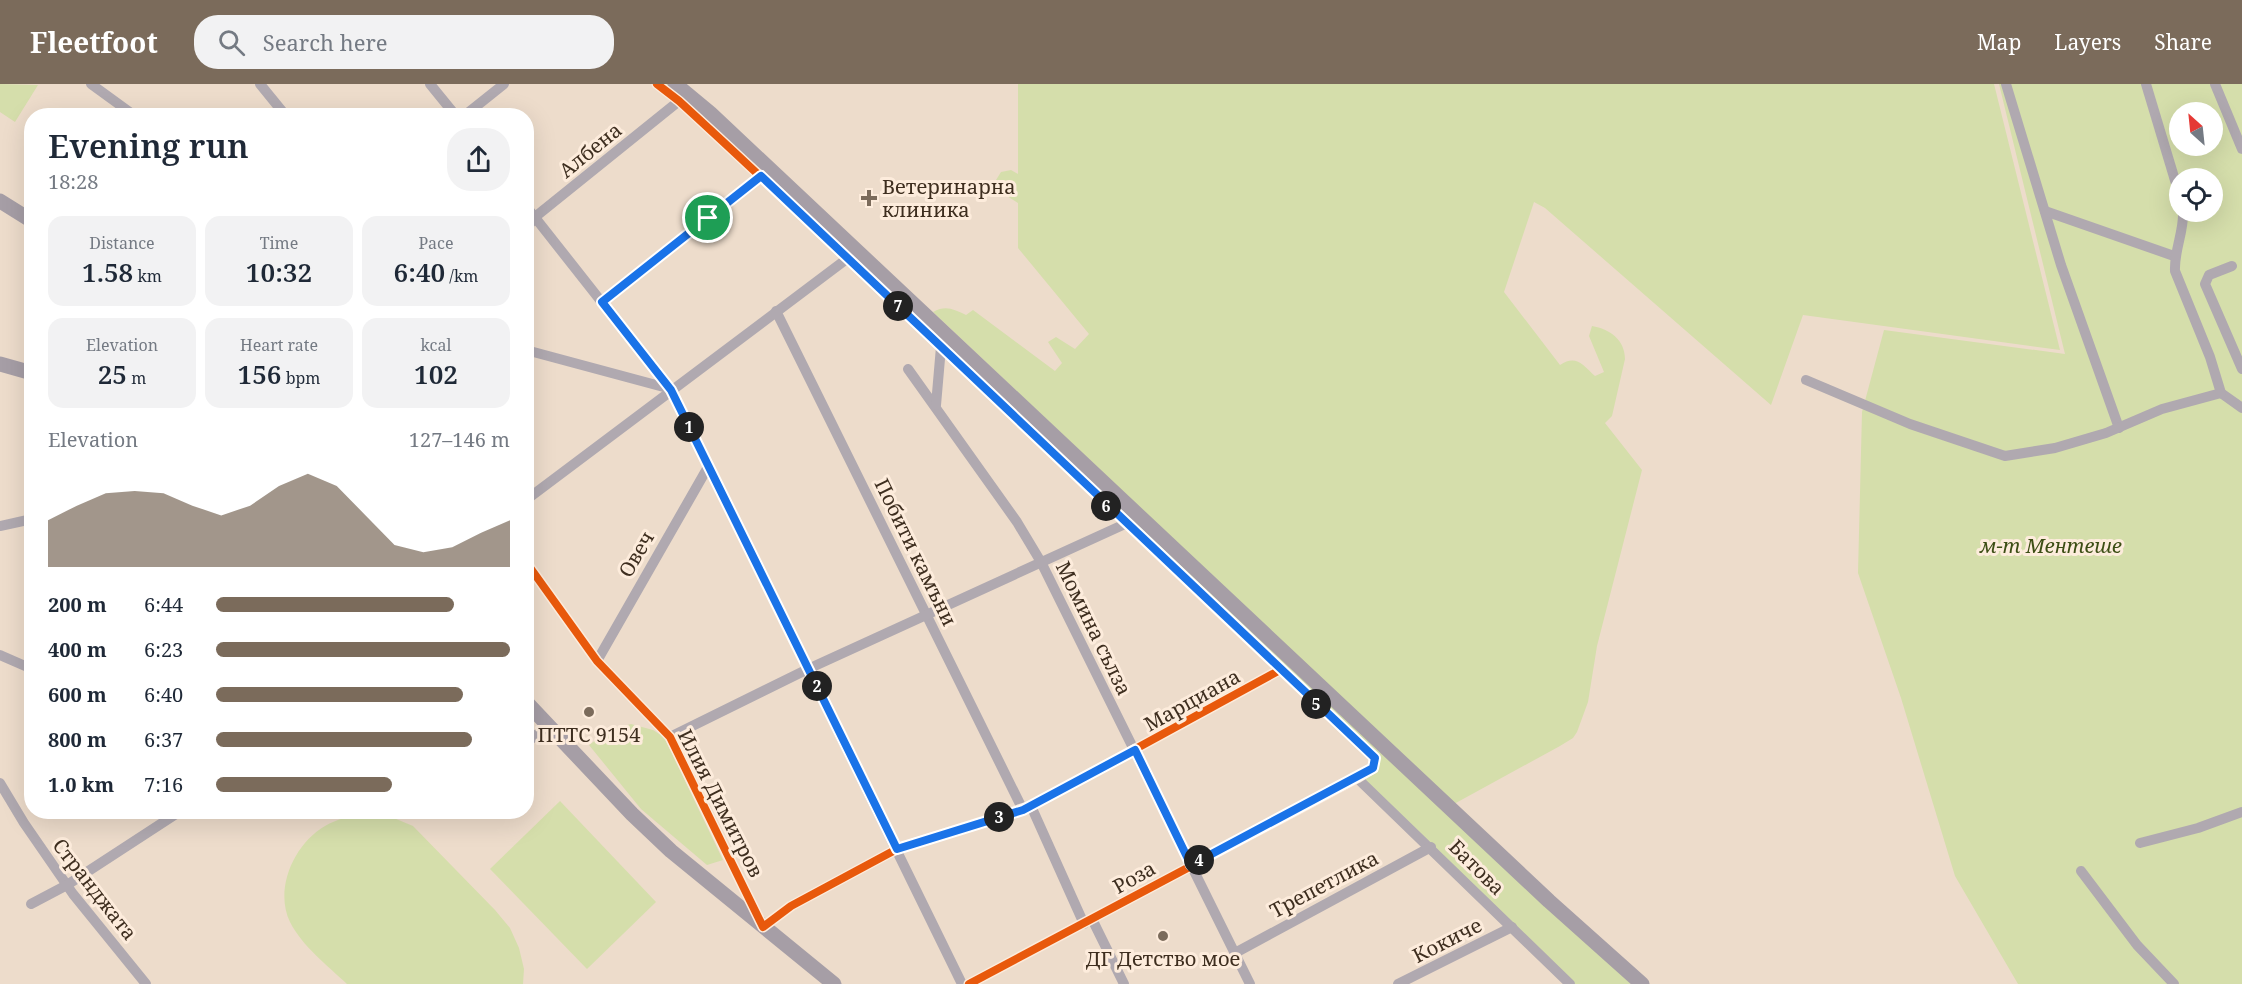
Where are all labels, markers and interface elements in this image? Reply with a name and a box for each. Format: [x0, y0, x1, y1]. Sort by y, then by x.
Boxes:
search box [194, 15, 614, 69]
text: Fleetfoot [30, 23, 158, 61]
icon: search [215, 26, 248, 59]
text: Search here [263, 27, 388, 57]
text: Map [1977, 28, 2021, 56]
text: Layers [2054, 28, 2121, 56]
text: Share [2154, 28, 2212, 56]
north arrow [2169, 102, 2223, 156]
map controls [2169, 102, 2223, 222]
street label: Албена [553, 116, 627, 184]
text: Evening run [48, 123, 249, 168]
button: share [447, 128, 510, 191]
text: 18:28 [48, 168, 98, 195]
button: locate [2169, 168, 2223, 222]
place label: Ветеринарна клиника [882, 173, 1016, 223]
marker: Ветеринарна клиника [860, 189, 878, 207]
pin [682, 192, 733, 243]
icon: arrive [691, 201, 724, 234]
text: Distance [89, 232, 155, 254]
text: Time [260, 232, 298, 254]
text: Pace [418, 232, 454, 254]
text: 1.58 [82, 254, 133, 290]
text: 10:32 [246, 254, 312, 290]
text: 6:40 [394, 254, 445, 290]
text: km [133, 265, 162, 287]
text: /km [445, 265, 478, 287]
pin: 7 [883, 291, 913, 321]
text: 7 [893, 295, 903, 317]
text: Elevation [86, 334, 158, 356]
text: Heart rate [240, 334, 318, 356]
text: kcal [421, 334, 451, 356]
text: 25 [98, 356, 127, 392]
text: 156 [238, 356, 281, 392]
text: 102 [414, 356, 458, 392]
text: m [127, 367, 146, 389]
text: bpm [281, 367, 320, 389]
pin: 1 [674, 412, 704, 442]
text: 1 [684, 416, 694, 438]
text: Elevation [48, 426, 138, 453]
text: 127–146 m [409, 426, 510, 453]
street label: Побити камъни [869, 474, 963, 630]
pin: 6 [1091, 491, 1121, 521]
text: 6 [1101, 495, 1111, 517]
street label: Овеч [612, 526, 660, 582]
park label: м-т Ментeше [1979, 532, 2122, 559]
street label: Момина сълза [1050, 556, 1138, 700]
text: 200 m [48, 591, 107, 618]
text: 6:44 [144, 591, 183, 618]
text: 400 m [48, 636, 107, 663]
text: 6:23 [144, 636, 183, 663]
street label: Марциана [1139, 662, 1245, 738]
pin: 2 [802, 671, 832, 701]
text: 2 [812, 675, 822, 697]
text: 600 m [48, 681, 107, 708]
text: 6:40 [144, 681, 183, 708]
pin: 5 [1301, 689, 1331, 719]
text: 5 [1311, 693, 1321, 715]
marker: ПТТС 9154 [582, 705, 596, 719]
place label: ПТТС 9154 [538, 721, 640, 748]
street label: Илия Димитров [672, 724, 770, 882]
text: 800 m [48, 726, 107, 753]
text: 6:37 [144, 726, 183, 753]
text: 1.0 km [48, 771, 114, 798]
text: 7:16 [144, 771, 183, 798]
pin: 3 [984, 802, 1014, 832]
text: 3 [994, 806, 1004, 828]
street label: Странджата [47, 833, 143, 945]
street label: Батова [1443, 833, 1511, 901]
street label: Трепетлика [1265, 844, 1383, 924]
pin: 4 [1184, 845, 1214, 875]
text: 4 [1194, 849, 1204, 871]
street label: Роза [1108, 854, 1160, 900]
street label: Кокиче [1408, 911, 1486, 969]
marker: ДГ Детство мое [1156, 929, 1170, 943]
place label: ДГ Детство мое [1086, 945, 1240, 972]

